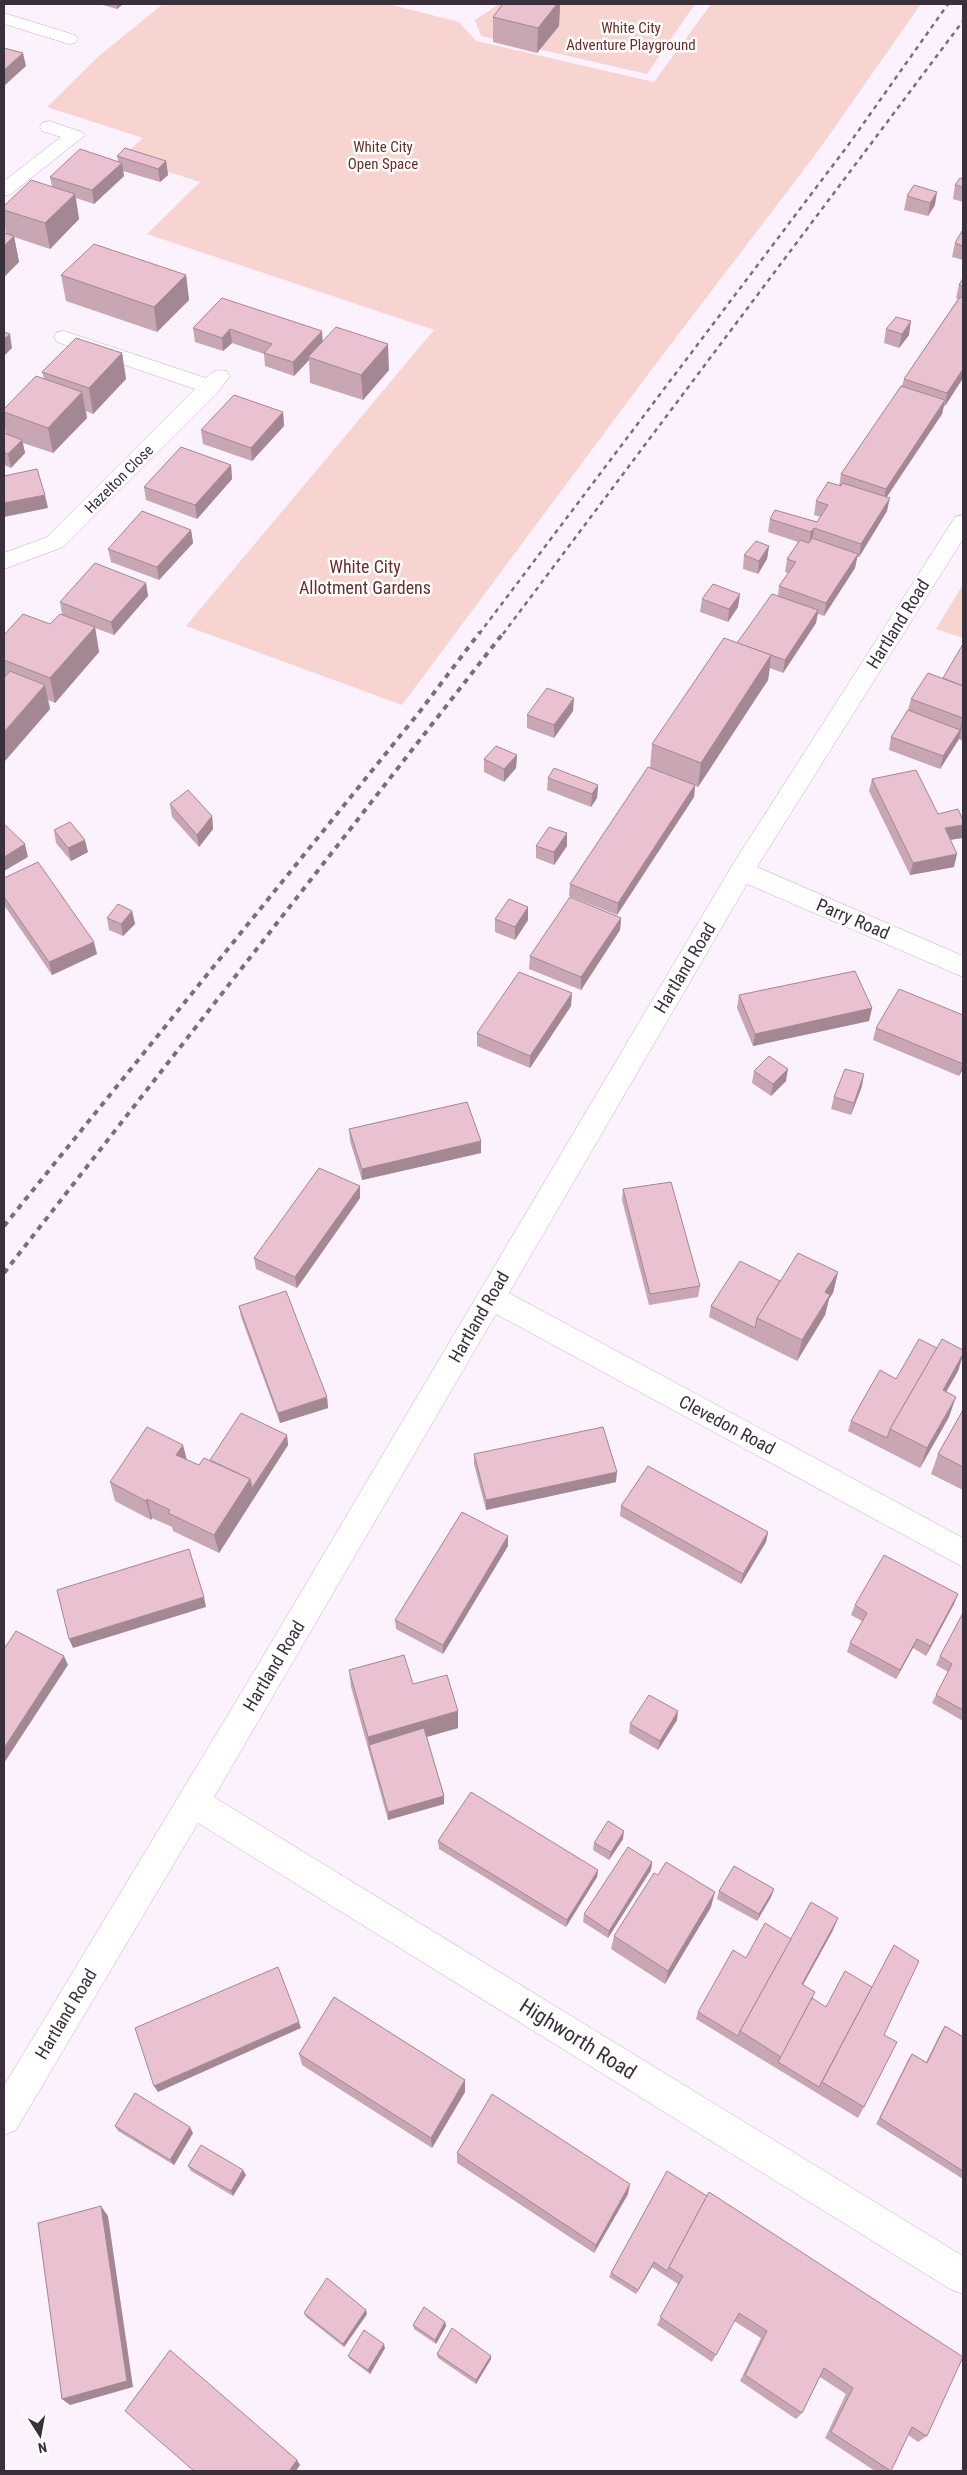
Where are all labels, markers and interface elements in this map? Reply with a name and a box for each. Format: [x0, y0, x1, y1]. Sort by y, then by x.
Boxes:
park label: White City Adventure Playground [566, 19, 696, 54]
park label: White City Open Space [348, 138, 418, 173]
street label: Hazelton Close [81, 441, 157, 517]
park label: White City Allotment Gardens [299, 556, 431, 598]
street label: Hartland Road [862, 575, 933, 672]
street label: Parry Road [813, 894, 893, 943]
street label: Hartland Road [649, 919, 720, 1017]
street label: Hartland Road [444, 1267, 513, 1366]
street label: Clevedon Road [676, 1390, 779, 1459]
street label: Hartland Road [238, 1617, 309, 1715]
street label: Hartland Road [30, 1965, 101, 2063]
street label: Highworth Road [515, 1994, 641, 2084]
north arrow [15, 2410, 65, 2460]
text: N [37, 2439, 48, 2456]

